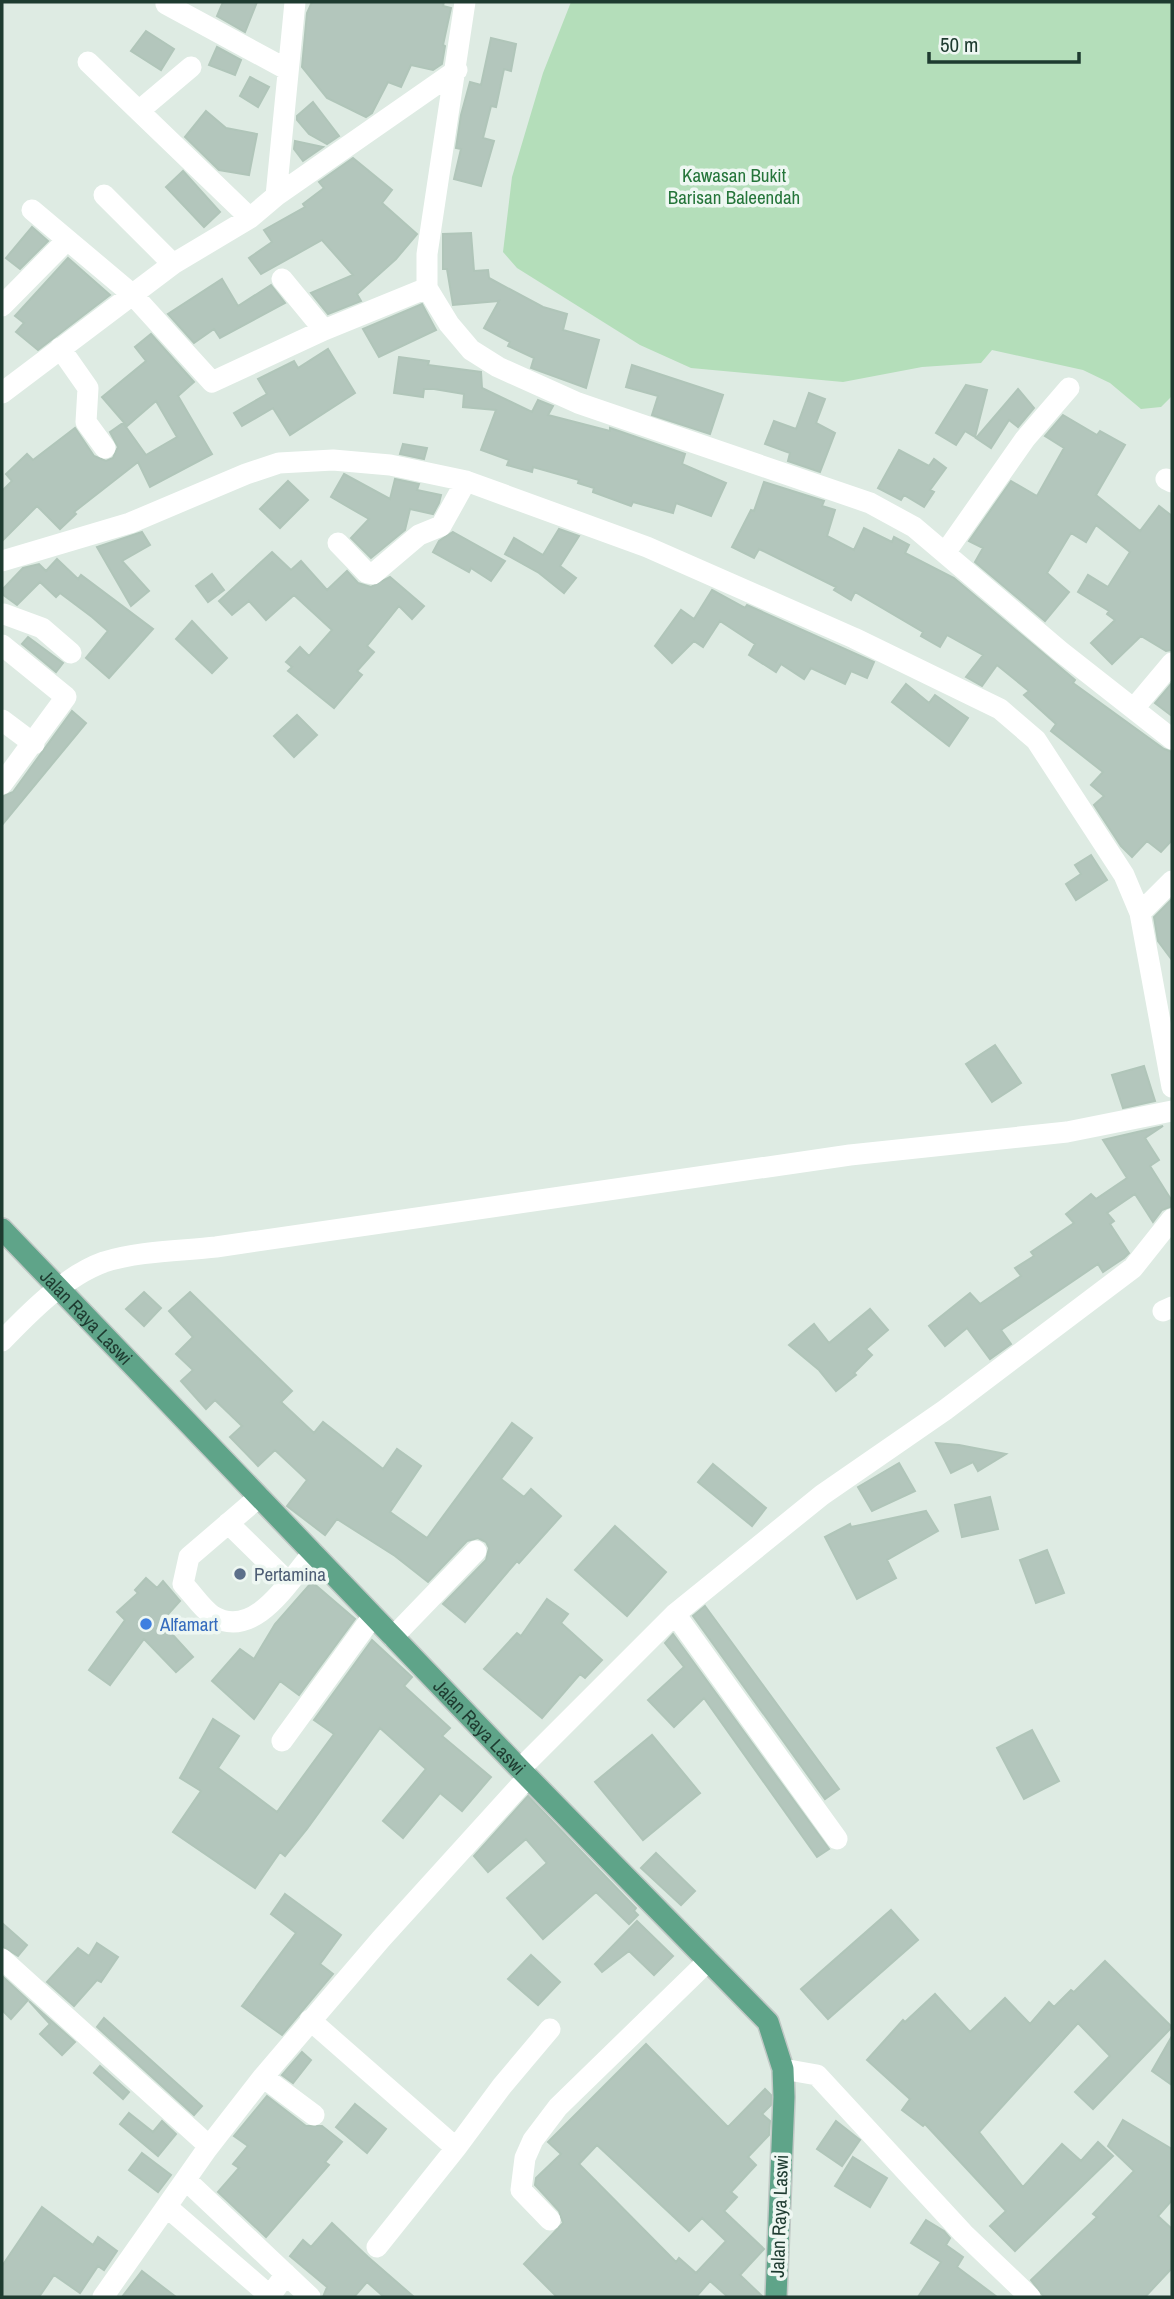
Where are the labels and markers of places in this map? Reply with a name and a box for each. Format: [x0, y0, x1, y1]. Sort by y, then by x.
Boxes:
place label: Pertamina [254, 1561, 326, 1587]
marker: Pertamina [232, 1566, 248, 1582]
place label: Alfamart [159, 1611, 219, 1637]
marker: Alfamart [138, 1616, 154, 1632]

